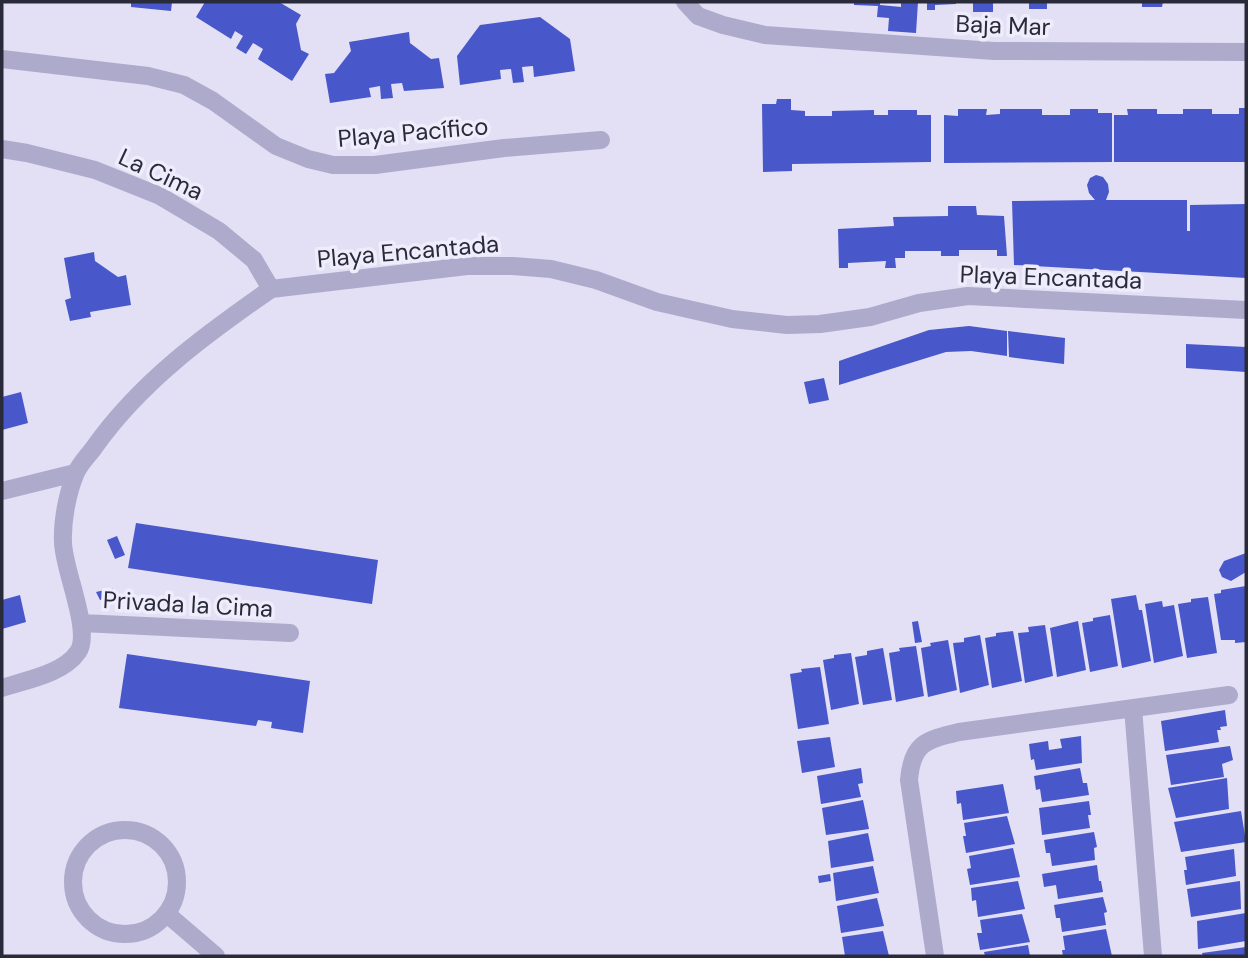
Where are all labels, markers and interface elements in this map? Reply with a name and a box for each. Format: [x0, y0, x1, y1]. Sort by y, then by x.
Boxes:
street label: Baja Mar [955, 8, 1051, 42]
street label: Playa Pacífico [336, 110, 490, 154]
street label: La Cima [114, 141, 208, 207]
street label: Playa Encantada [316, 228, 500, 274]
street label: Playa Encantada [959, 258, 1143, 296]
street label: Privada la Cima [102, 584, 274, 624]

